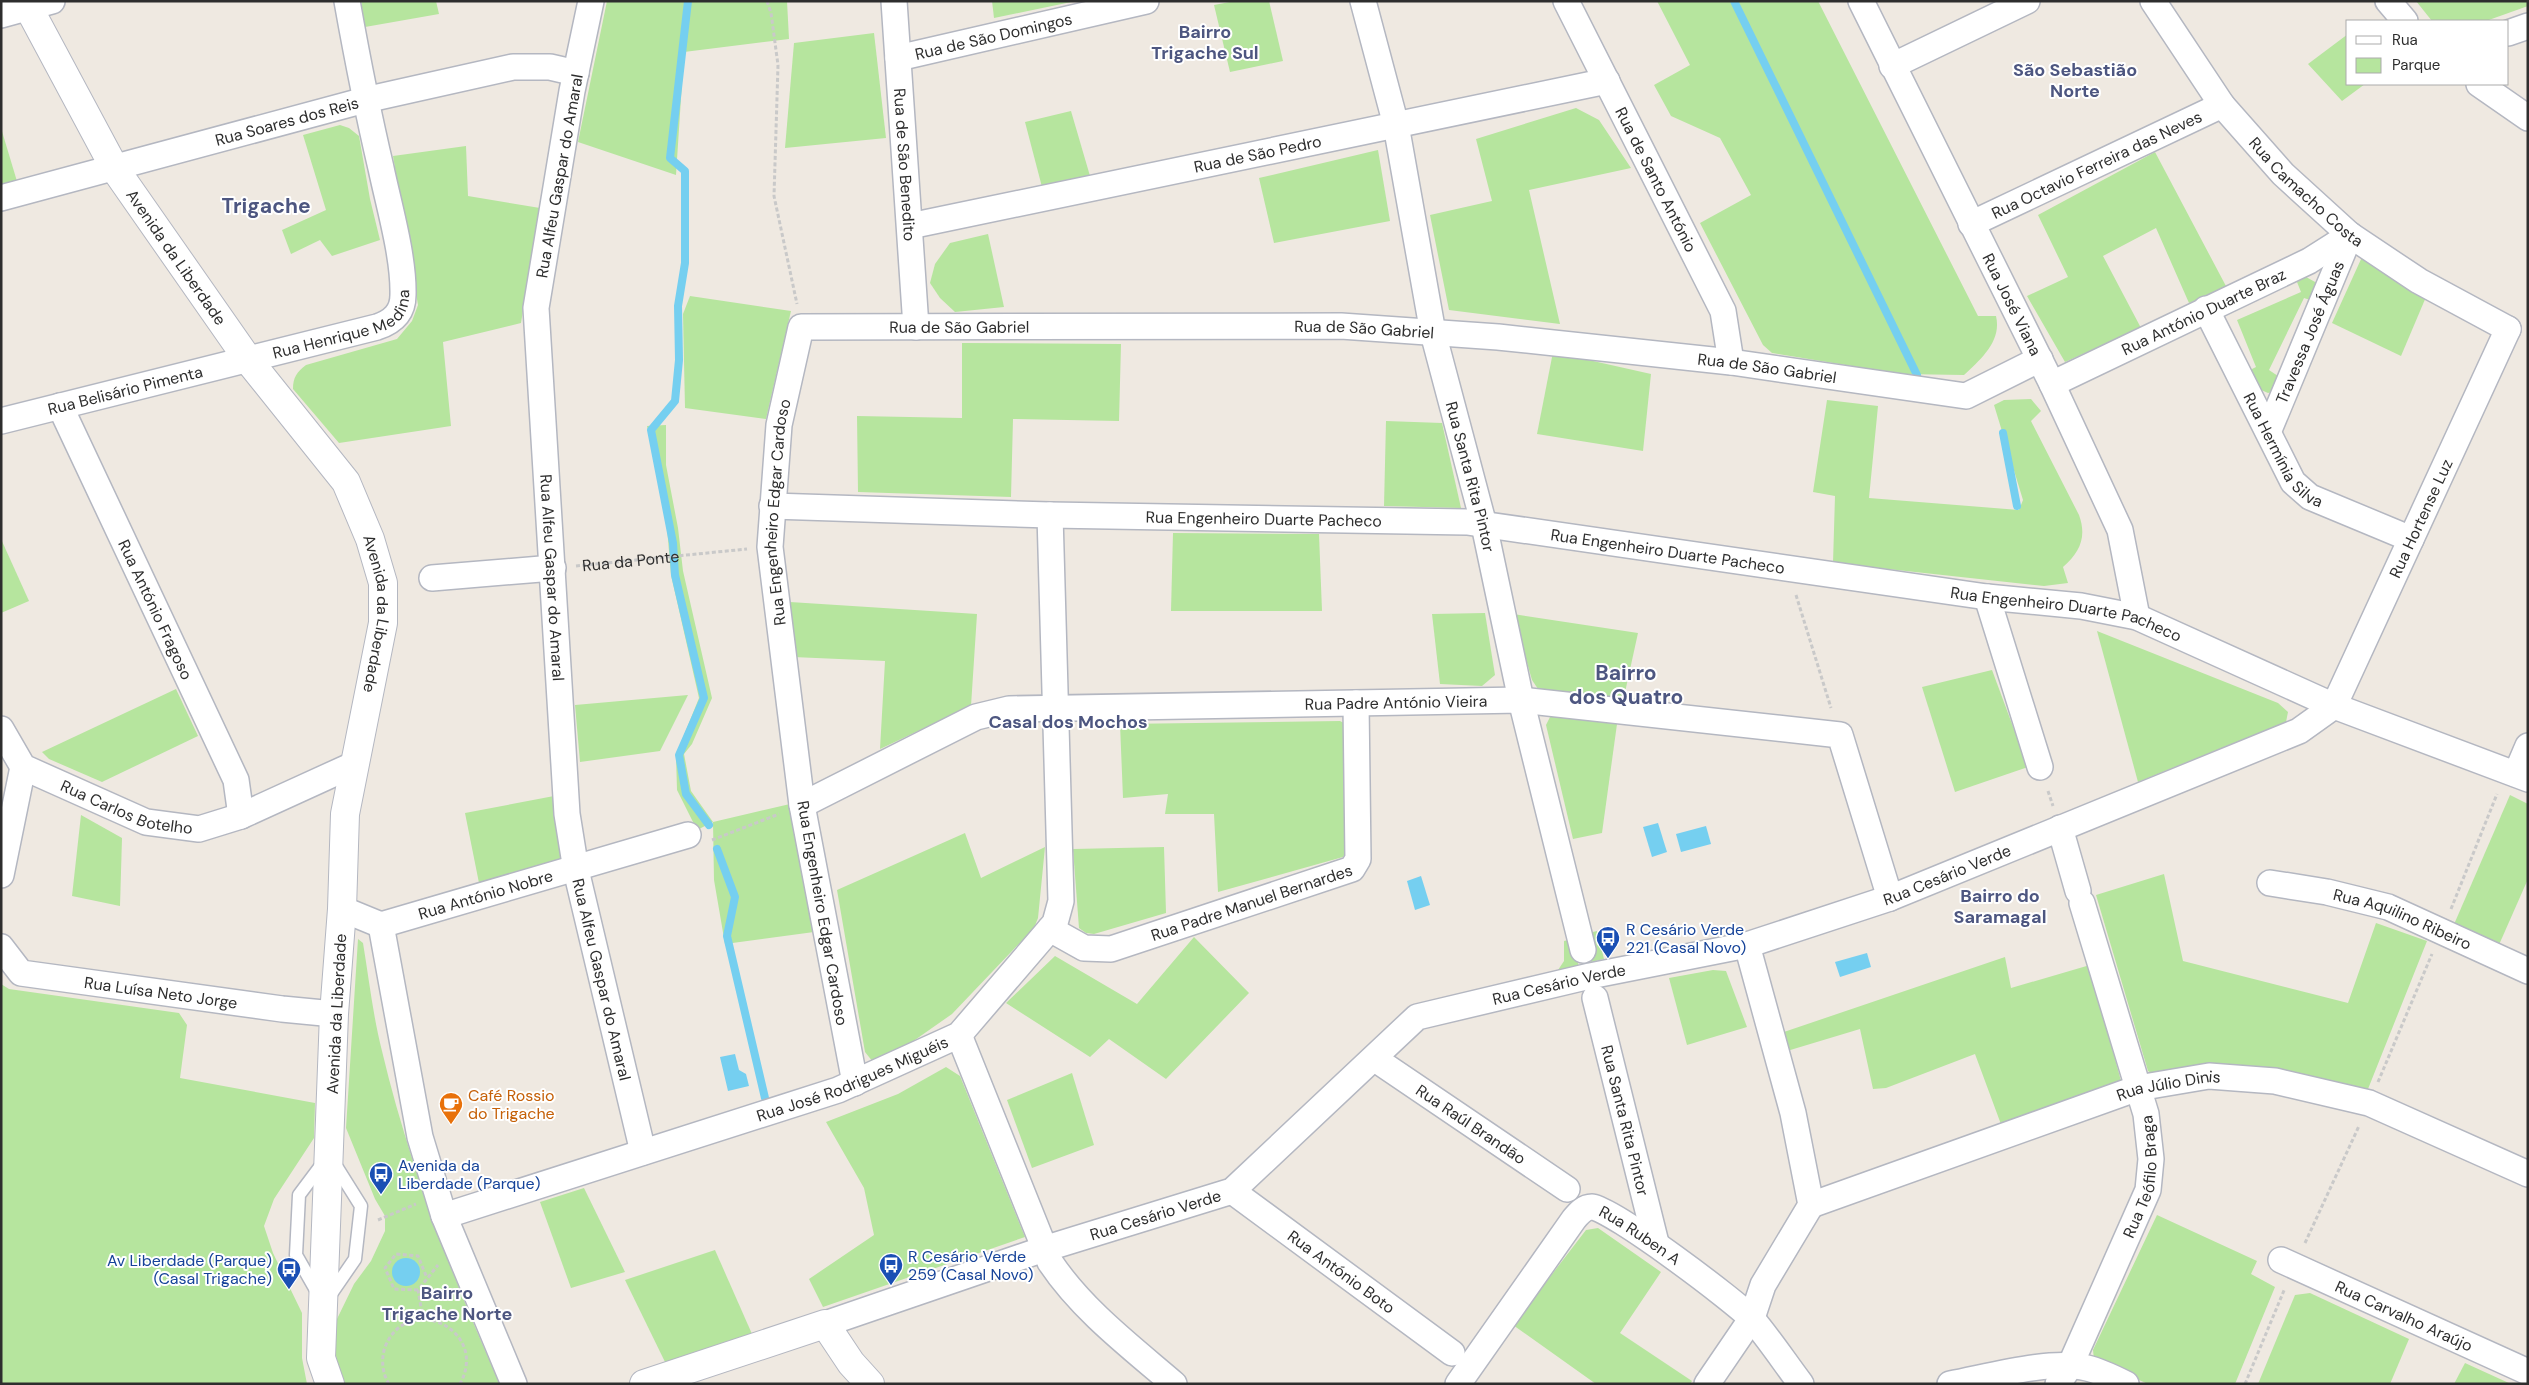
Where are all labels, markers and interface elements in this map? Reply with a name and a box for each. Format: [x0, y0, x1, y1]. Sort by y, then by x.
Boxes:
street label: Rua de São Domingos [913, 8, 1074, 65]
district label: Bairro Trigache Sul [1151, 20, 1259, 65]
legend [2346, 20, 2509, 85]
text: Rua [2392, 30, 2418, 50]
text: Parque [2392, 55, 2440, 75]
district label: São Sebastião Norte [2013, 58, 2137, 103]
street label: Rua Alfeu Gaspar do Amaral [531, 72, 588, 280]
street label: Rua de São Benedito [889, 87, 920, 242]
street label: Rua Soares dos Reis [213, 92, 361, 151]
street label: Rua de Santo António [1610, 104, 1701, 256]
street label: Rua Octavio Ferreira das Neves [1988, 106, 2205, 224]
street label: Rua de São Pedro [1192, 131, 1323, 178]
street label: Rua Camacho Costa [2244, 133, 2367, 252]
street label: Avenida da Liberdade [121, 185, 231, 329]
district label: Trigache [221, 192, 311, 220]
street label: Rua José Viana [1977, 250, 2046, 359]
street label: Travessa José Águas [2271, 258, 2349, 407]
street label: Rua António Duarte Braz [2118, 264, 2289, 360]
street label: Rua Henrique Medina [270, 289, 414, 364]
street label: Rua de São Gabriel [1294, 316, 1435, 343]
street label: Rua de São Gabriel [889, 317, 1029, 338]
street label: Rua de São Gabriel [1696, 348, 1838, 388]
street label: Rua Belisário Pimenta [46, 361, 205, 420]
street label: Rua Hermínia Silva [2239, 389, 2326, 512]
street label: Rua Engenheiro Edgar Cardoso [760, 397, 796, 627]
street label: Rua Santa Rita Pintor [1441, 399, 1499, 554]
street label: Rua Hortense Luz [2385, 456, 2458, 581]
street label: Rua Alfeu Gaspar do Amaral [535, 474, 569, 682]
street label: Rua Engenheiro Duarte Pacheco [1145, 507, 1382, 532]
street label: Rua Engenheiro Duarte Pacheco [1549, 524, 1786, 579]
street label: Avenida da Liberdade [358, 532, 394, 695]
street label: Rua António Fragoso [113, 536, 197, 683]
street label: Rua da Ponte [581, 546, 680, 576]
street label: Rua Engenheiro Duarte Pacheco [1949, 582, 2185, 647]
district label: Bairro dos Quatro [1569, 659, 1683, 711]
street label: Rua Padre António Vieira [1305, 691, 1488, 715]
district label: Casal dos Mochos [988, 710, 1148, 734]
street label: Rua Carlos Botelho [57, 775, 194, 839]
street label: Rua Engenheiro Edgar Cardoso [792, 799, 853, 1027]
street label: Rua Cesário Verde [1881, 840, 2014, 911]
street label: Rua Padre Manuel Bernardes [1148, 860, 1355, 946]
street label: Rua António Nobre [416, 865, 555, 925]
street label: Rua Alfeu Gaspar do Amaral [567, 876, 636, 1083]
district label: Bairro do Saramagal [1954, 884, 2046, 929]
street label: Rua Aquilino Ribeiro [2331, 884, 2475, 955]
place label: R Cesário Verde 221 (Casal Novo) [1626, 919, 1746, 958]
bus stop icon: R Cesário Verde 221 (Casal Novo) [1595, 925, 1621, 959]
street label: Avenida da Liberdade [322, 933, 351, 1095]
street label: Rua Cesário Verde [1490, 959, 1627, 1010]
street label: Rua Luísa Neto Jorge [83, 972, 239, 1014]
street label: Rua José Rodrigues Miguéis [754, 1031, 952, 1126]
street label: Rua Santa Rita Pintor [1596, 1043, 1654, 1198]
street label: Rua Júlio Dinis [2114, 1066, 2221, 1106]
street label: Rua Raúl Brandão [1412, 1080, 1530, 1169]
place label: Café Rossio do Trigache [468, 1085, 555, 1124]
cafe icon: Café Rossio do Trigache [438, 1091, 464, 1125]
street label: Rua Teófilo Braga [2118, 1114, 2162, 1241]
place label: Avenida da Liberdade (Parque) [398, 1155, 541, 1194]
bus stop icon: Avenida da Liberdade (Parque) [368, 1161, 394, 1195]
street label: Rua Cesário Verde [1087, 1185, 1224, 1245]
street label: Rua Ruben A [1596, 1201, 1685, 1270]
street label: Rua António Boto [1283, 1226, 1399, 1319]
place label: R Cesário Verde 259 (Casal Novo) [908, 1246, 1033, 1285]
place label: Av Liberdade (Parque) (Casal Trigache) [107, 1250, 272, 1289]
bus stop icon: R Cesário Verde 259 (Casal Novo) [878, 1252, 904, 1286]
bus stop icon: Av Liberdade (Parque) (Casal Trigache) [276, 1256, 302, 1290]
street label: Rua Carvalho Araújo [2332, 1276, 2476, 1357]
district label: Bairro Trigache Norte [382, 1281, 512, 1326]

